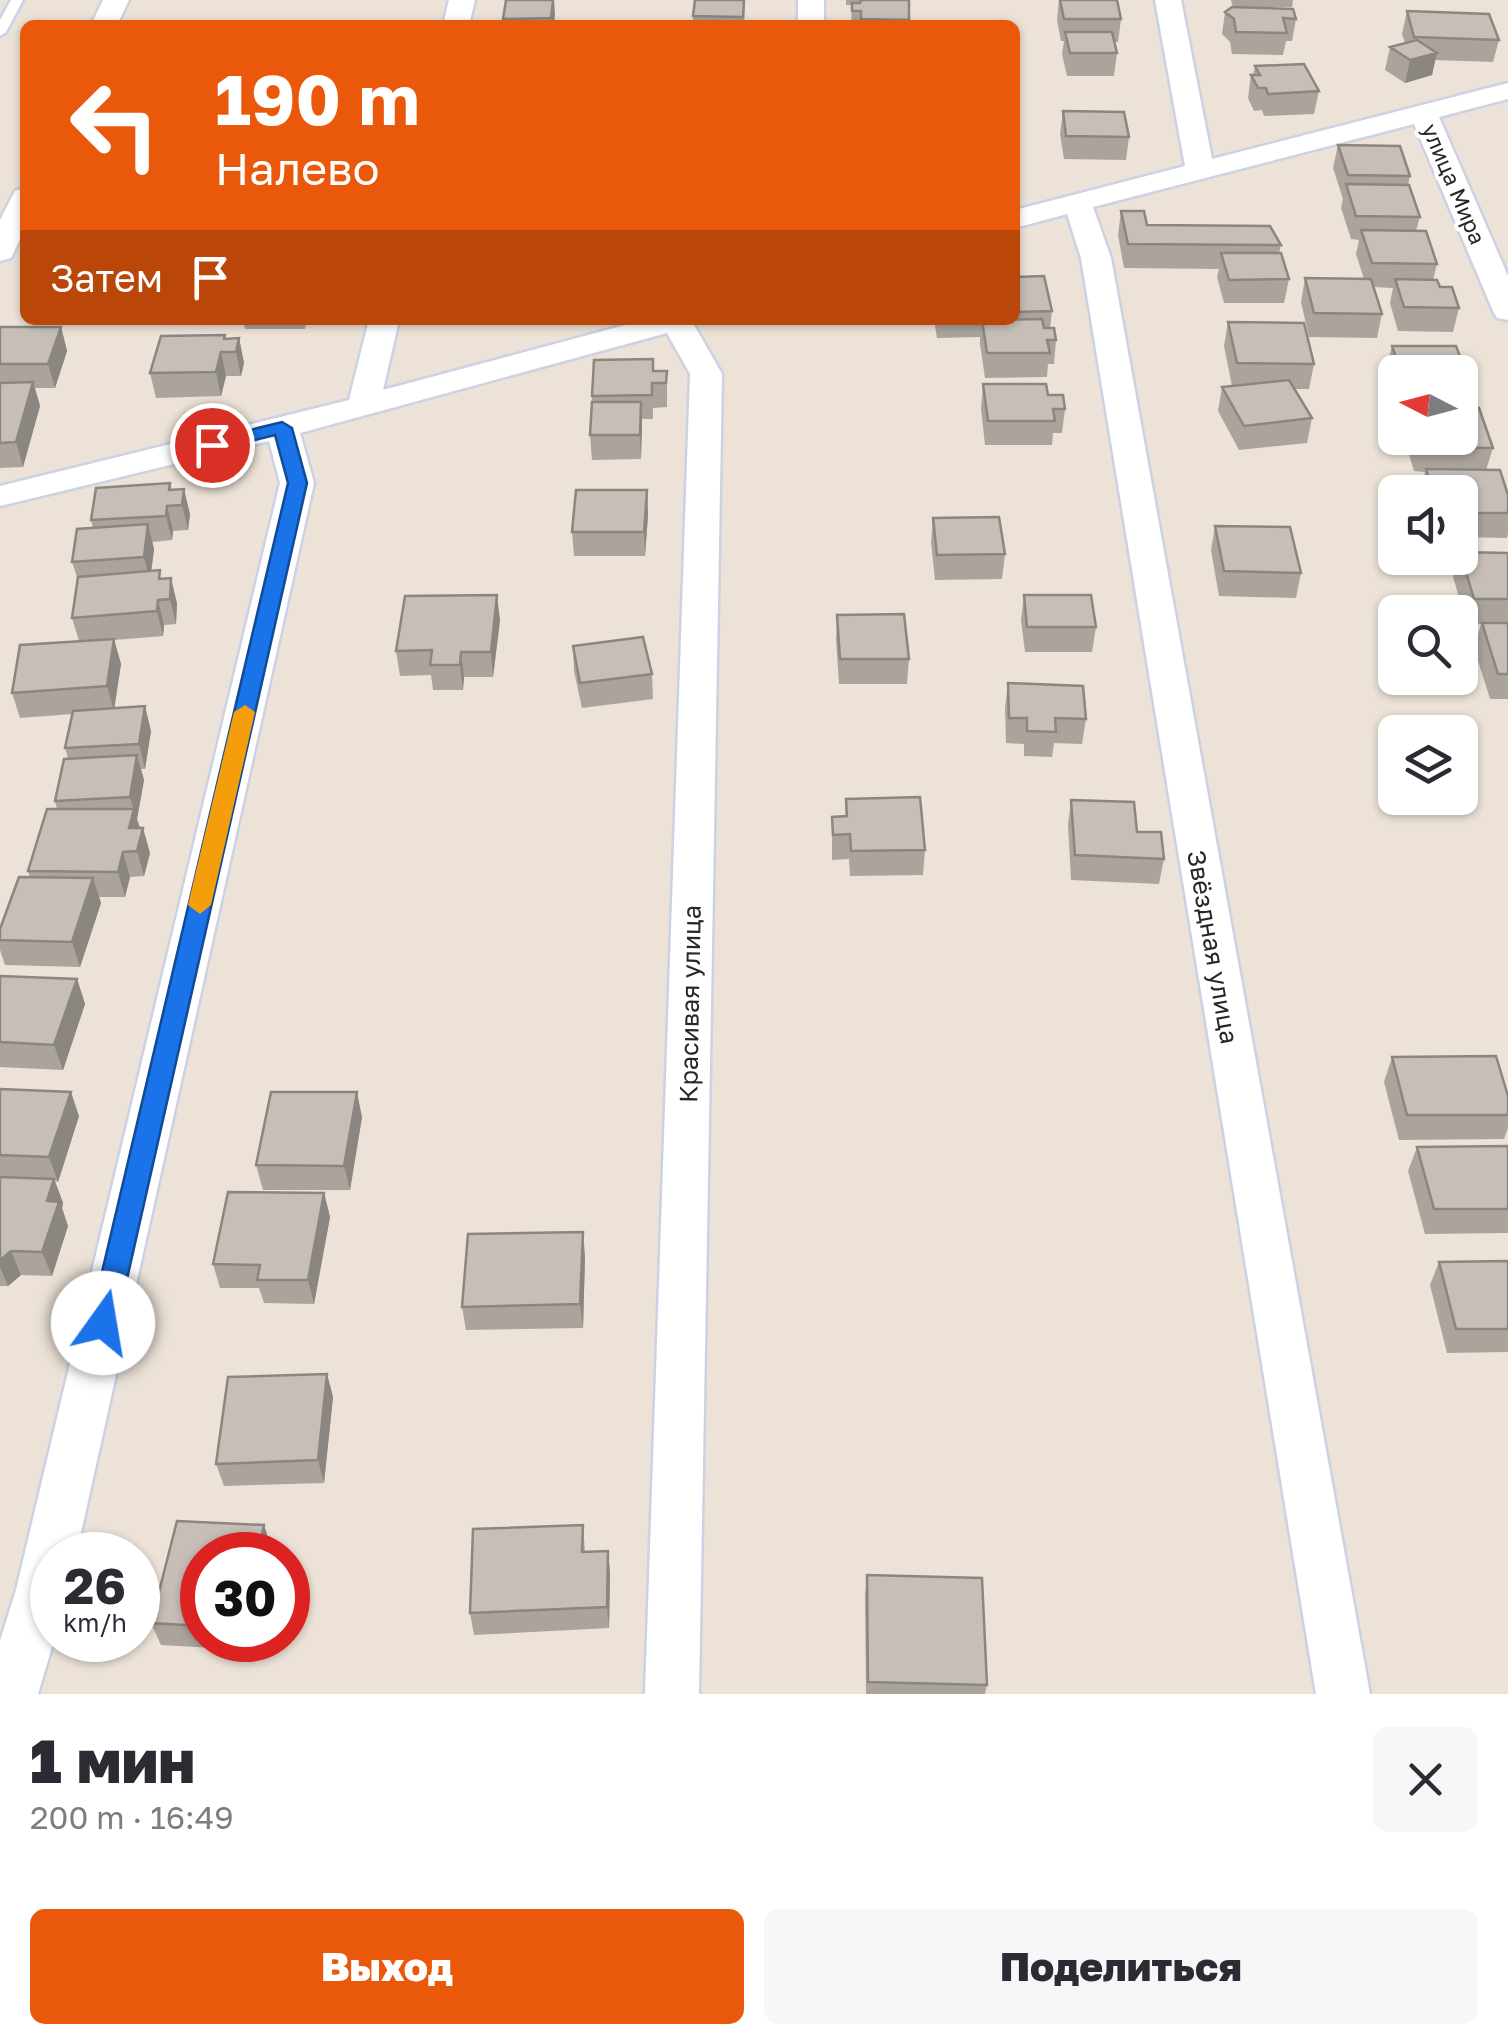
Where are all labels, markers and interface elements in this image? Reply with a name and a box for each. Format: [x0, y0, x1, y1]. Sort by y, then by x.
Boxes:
text: 190 m [215, 56, 420, 140]
icon: left [50, 60, 180, 190]
street label: улица Мира [1417, 119, 1492, 248]
text: Налево [215, 141, 379, 195]
icon: arrive [183, 250, 238, 305]
text: Затем [50, 255, 163, 300]
north arrow [1378, 355, 1478, 455]
map controls [1378, 355, 1478, 815]
pin [170, 403, 255, 488]
icon: arrive [185, 418, 240, 473]
button: sound [1378, 475, 1478, 575]
button: search [1378, 595, 1478, 695]
button: layers [1378, 715, 1478, 815]
street label: Звёздная улица [1181, 848, 1246, 1046]
street label: Красивая улица [672, 905, 707, 1103]
position arrow [51, 1271, 155, 1375]
speed limit sign: 30 [180, 1532, 310, 1662]
text: 26 [64, 1555, 126, 1615]
text: km/h [63, 1607, 127, 1638]
text: 1 мин [30, 1724, 195, 1796]
button: close [1373, 1727, 1478, 1832]
text: 200 m · 16:49 [30, 1798, 234, 1836]
button: Выход [30, 1909, 744, 2024]
button: Поделиться [764, 1909, 1478, 2024]

